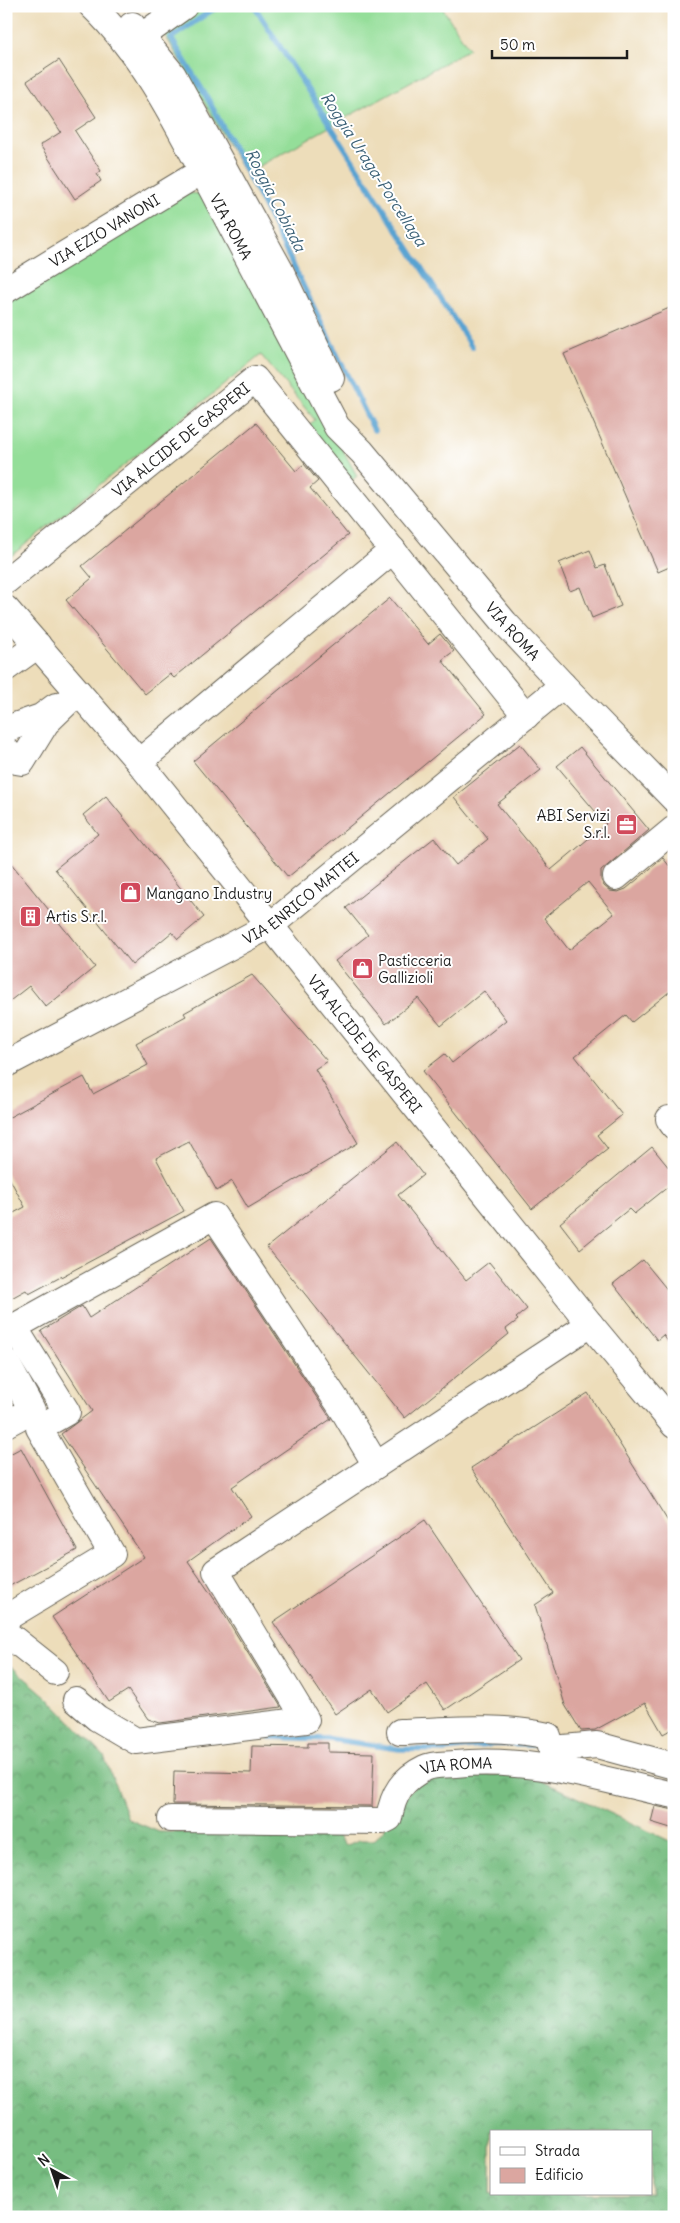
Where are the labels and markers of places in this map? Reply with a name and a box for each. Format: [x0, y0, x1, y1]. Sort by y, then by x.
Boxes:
place label: ABI Servizi S.r.l. [537, 806, 610, 842]
office icon: ABI Servizi S.r.l. [614, 812, 638, 836]
shop icon: Mangano Industry [118, 881, 142, 905]
place label: Mangano Industry [146, 884, 272, 903]
building icon: Artis S.r.l. [18, 904, 42, 928]
place label: Artis S.r.l. [46, 907, 107, 926]
place label: Pasticceria Gallizioli [378, 951, 452, 987]
shop icon: Pasticceria Gallizioli [350, 957, 374, 981]

